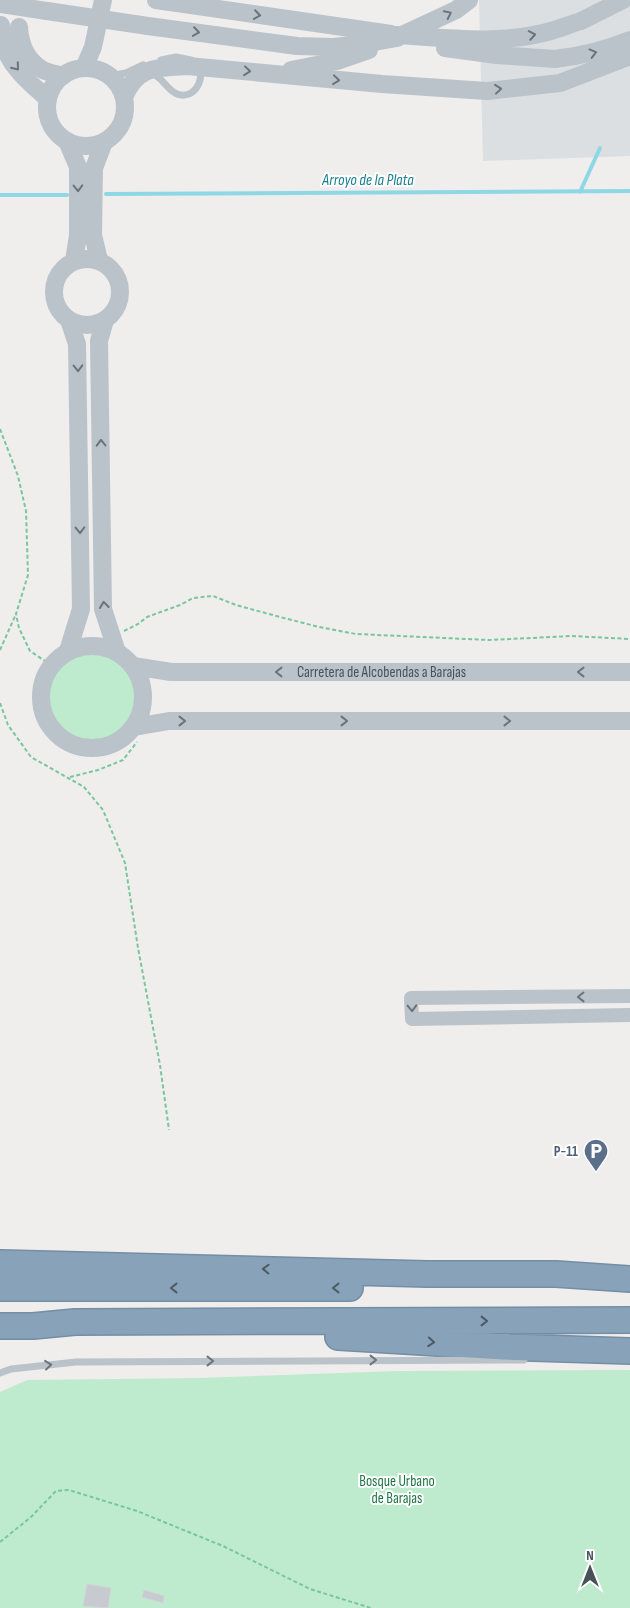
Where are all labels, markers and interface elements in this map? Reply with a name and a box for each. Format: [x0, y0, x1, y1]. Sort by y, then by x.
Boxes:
one-way arrow [252, 9, 261, 19]
one-way arrow [443, 10, 452, 20]
one-way arrow [192, 27, 201, 37]
one-way arrow [528, 30, 536, 40]
one-way arrow [589, 48, 597, 58]
one-way arrow [10, 61, 18, 70]
one-way arrow [243, 65, 251, 76]
one-way arrow [333, 74, 341, 85]
one-way arrow [495, 84, 503, 95]
water label: Arroyo de la Plata [321, 171, 414, 190]
one-way arrow [73, 184, 83, 192]
one-way arrow [72, 364, 83, 372]
one-way arrow [96, 439, 106, 446]
one-way arrow [75, 526, 85, 534]
one-way arrow [99, 601, 110, 609]
street label: Carretera de Alcobendas a Barajas [297, 663, 466, 682]
one-way arrow [275, 667, 282, 677]
one-way arrow [577, 667, 585, 677]
one-way arrow [178, 716, 186, 726]
one-way arrow [340, 716, 348, 726]
one-way arrow [503, 716, 511, 726]
one-way arrow [577, 992, 585, 1002]
one-way arrow [406, 1004, 417, 1012]
parking icon: P-11 [583, 1138, 609, 1172]
place label: P-11 [554, 1142, 578, 1161]
one-way arrow [262, 1264, 270, 1274]
one-way arrow [170, 1283, 178, 1293]
one-way arrow [332, 1283, 340, 1293]
one-way arrow [480, 1316, 488, 1326]
one-way arrow [428, 1337, 436, 1348]
one-way arrow [369, 1355, 377, 1365]
one-way arrow [206, 1356, 214, 1366]
one-way arrow [44, 1360, 52, 1371]
park label: Bosque Urbano de Barajas [359, 1472, 435, 1508]
north arrow [565, 1543, 615, 1593]
text: N [586, 1547, 594, 1564]

